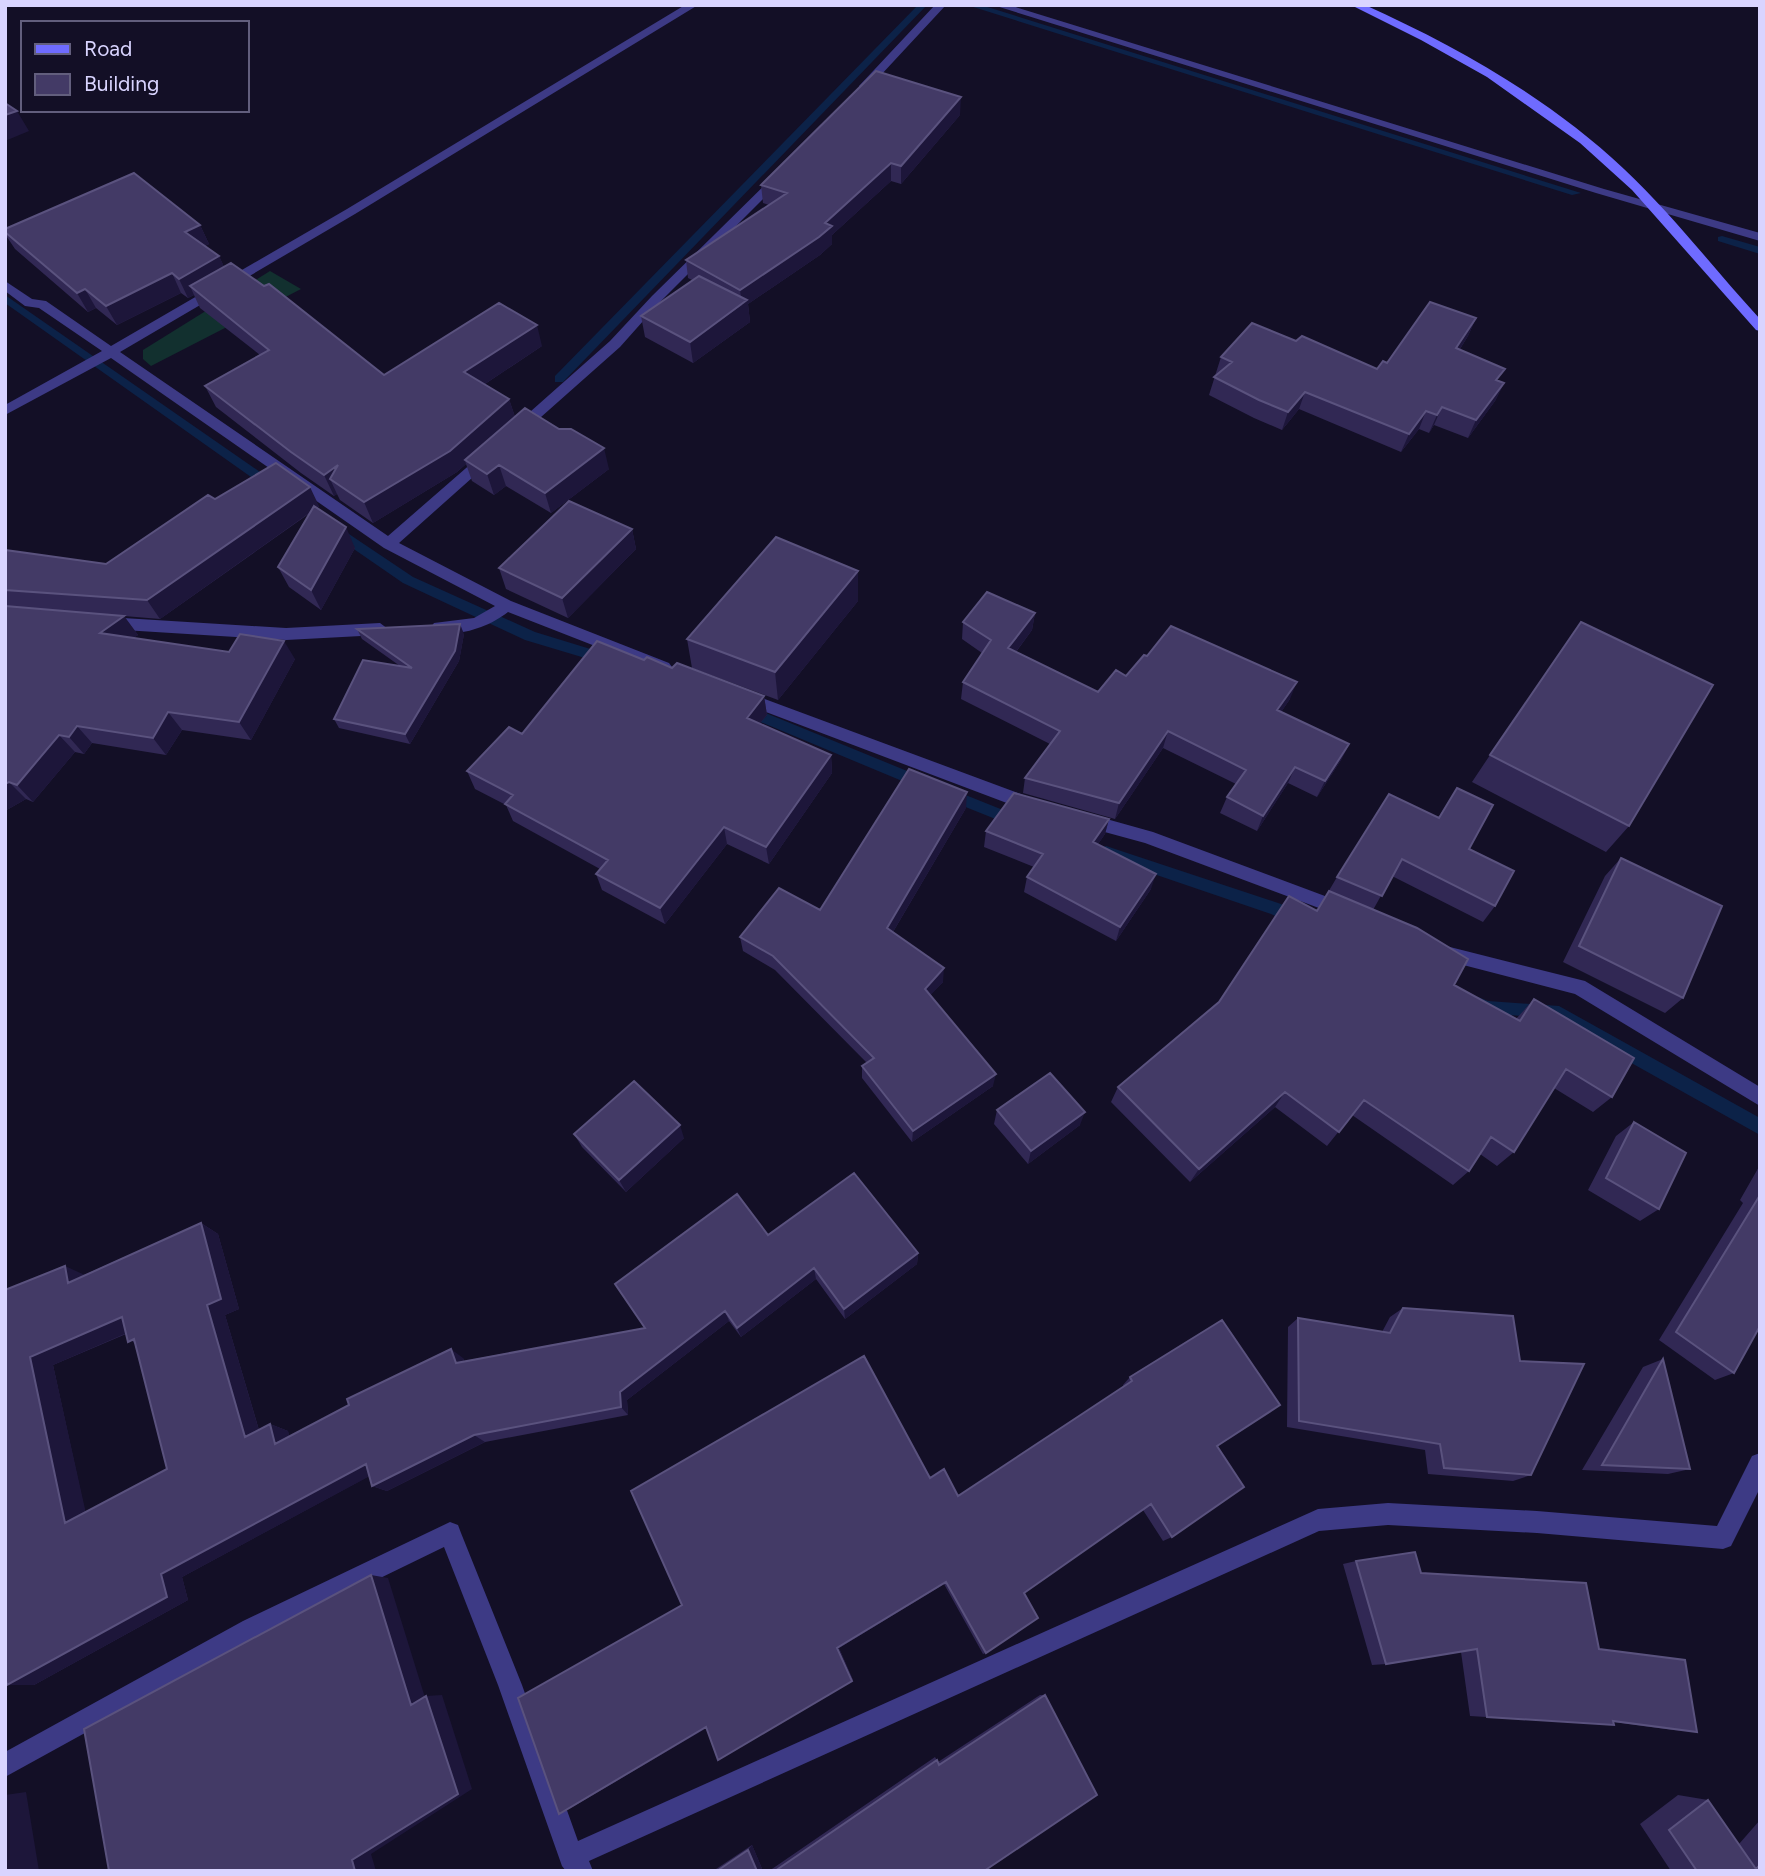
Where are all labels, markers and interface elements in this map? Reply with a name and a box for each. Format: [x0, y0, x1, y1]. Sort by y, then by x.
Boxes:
legend [21, 21, 248, 112]
text: Road [84, 36, 132, 61]
text: Building [84, 71, 159, 96]

